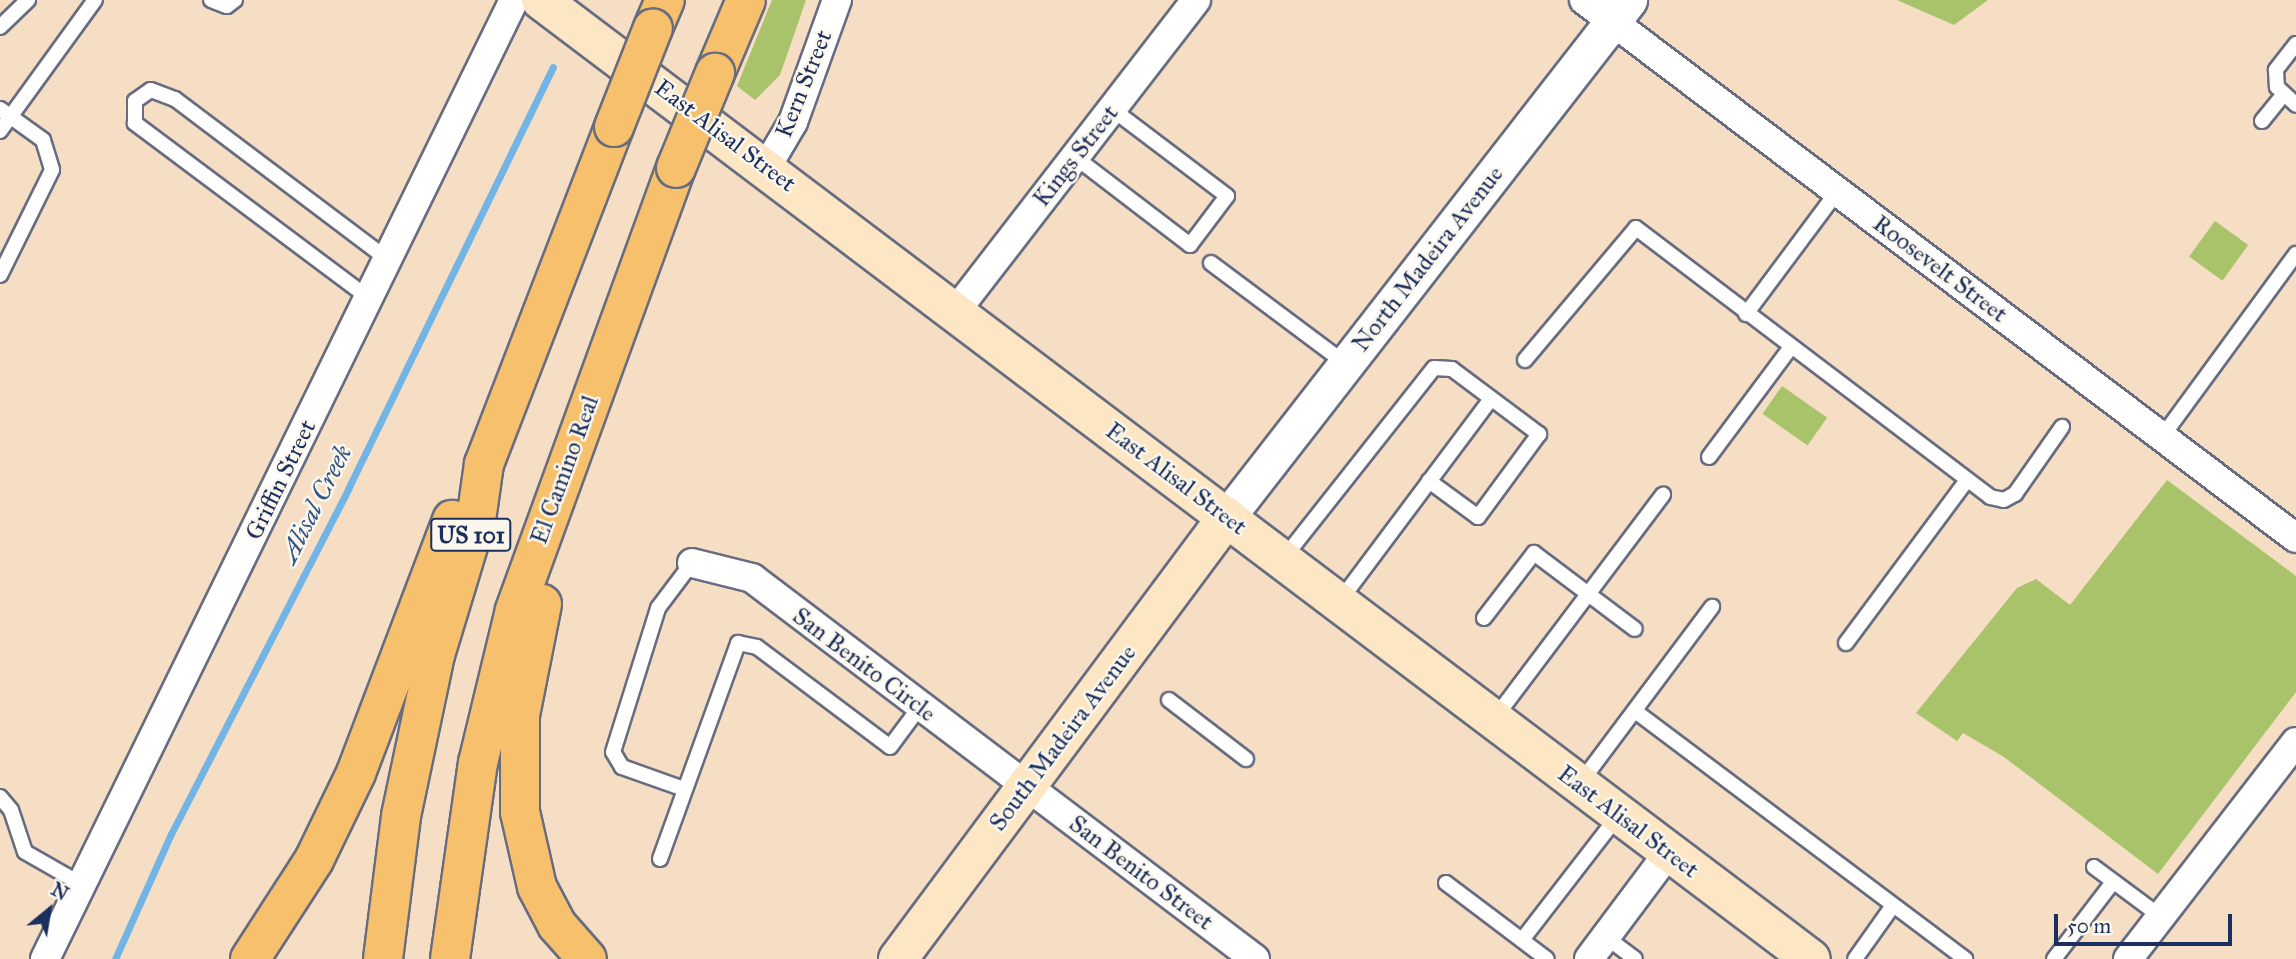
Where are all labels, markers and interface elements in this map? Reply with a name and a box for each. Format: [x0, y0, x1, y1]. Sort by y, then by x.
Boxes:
street label: Kern Street [769, 26, 839, 142]
street label: East Alisal Street [649, 74, 801, 198]
street label: Kings Street [1027, 99, 1125, 213]
street label: North Madeira Avenue [1346, 160, 1510, 358]
street label: Roosevelt Street [1867, 209, 2013, 329]
street label: El Camino Real [525, 392, 605, 548]
street label: Griffin Street [240, 415, 322, 545]
street label: East Alisal Street [1100, 417, 1252, 541]
water label: Alisal Creek [273, 440, 359, 568]
road number: US 101 [429, 516, 513, 554]
street label: San Benito Circle [787, 602, 941, 728]
street label: South Madeira Avenue [984, 639, 1142, 837]
street label: East Alisal Street [1552, 760, 1704, 884]
street label: San Benito Street [1063, 809, 1219, 937]
north arrow [14, 875, 84, 945]
text: N [47, 877, 72, 905]
scale bar [2058, 900, 2236, 944]
text: 50 m [2067, 913, 2111, 939]

